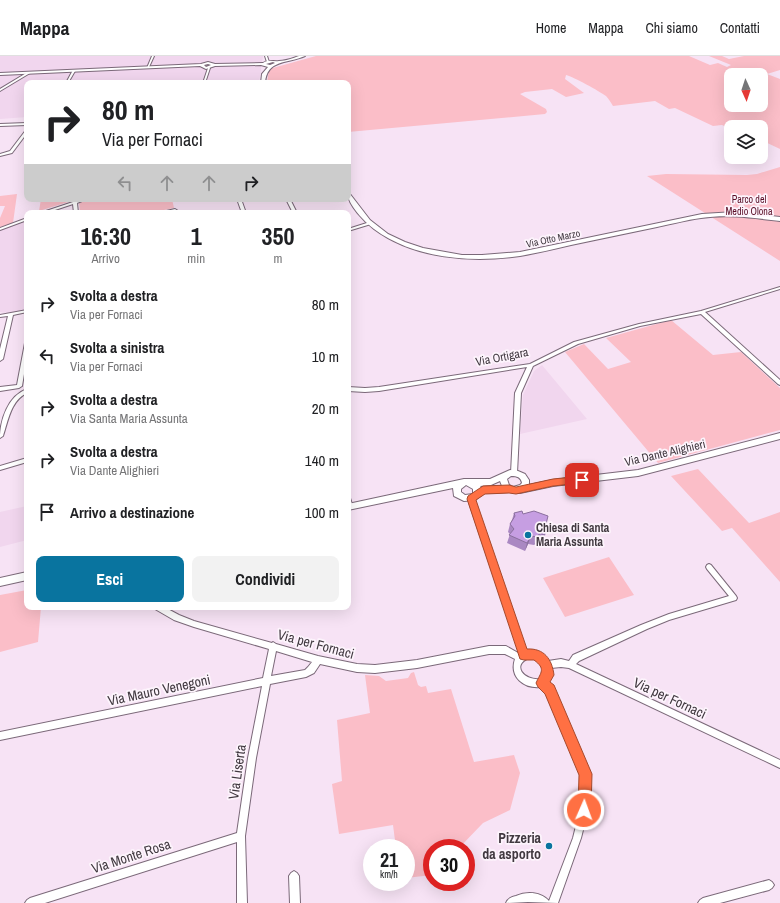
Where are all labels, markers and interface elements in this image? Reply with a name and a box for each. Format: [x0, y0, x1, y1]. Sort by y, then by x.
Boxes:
text: Mappa [20, 15, 69, 41]
text: Home [536, 19, 566, 37]
text: Mappa [588, 19, 623, 37]
text: Chi siamo [645, 19, 698, 37]
text: Contatti [720, 19, 760, 37]
north arrow [724, 68, 768, 112]
map controls [724, 68, 768, 164]
text: 80 m [102, 91, 154, 129]
icon: right [36, 96, 88, 148]
button: layers [724, 120, 768, 164]
text: Via per Fornaci [102, 127, 203, 152]
icon: left [114, 172, 136, 194]
icon: ahead [156, 172, 178, 194]
icon: ahead [198, 172, 220, 194]
icon: right [240, 172, 262, 194]
park label: Parco del Medio Olona [726, 193, 773, 218]
text: 16:30 [81, 220, 131, 252]
text: 1 [191, 220, 202, 252]
text: 350 [262, 220, 294, 252]
street label: Via Otto Marzo [525, 226, 582, 251]
text: Arrivo [91, 250, 120, 267]
text: min [187, 250, 205, 267]
text: m [274, 250, 282, 267]
text: Svolta a destra [70, 285, 158, 306]
icon: right [36, 293, 58, 315]
text: 80 m [312, 294, 339, 315]
text: Via per Fornaci [70, 306, 143, 323]
text: Svolta a sinistra [70, 337, 164, 358]
street label: Via Ortigara [474, 344, 530, 370]
icon: left [36, 345, 58, 367]
text: 10 m [312, 346, 339, 367]
text: Via per Fornaci [70, 358, 143, 375]
text: Svolta a destra [70, 389, 158, 410]
icon: right [36, 397, 58, 419]
text: 20 m [312, 398, 339, 419]
text: Via Santa Maria Assunta [70, 410, 188, 427]
street label: Via Dante Alighieri [623, 436, 707, 470]
text: Svolta a destra [70, 441, 158, 462]
icon: right [36, 449, 58, 471]
text: 140 m [305, 450, 339, 471]
text: Via Dante Alighieri [70, 462, 159, 479]
pin [565, 463, 599, 497]
icon: arrive [571, 469, 593, 491]
icon: arrive [36, 501, 58, 523]
text: Arrivo a destinazione [70, 502, 194, 523]
text: 100 m [305, 502, 339, 523]
place label: Chiesa di Santa Maria Assunta [536, 520, 610, 550]
marker: Chiesa di Santa Maria Assunta [523, 530, 533, 540]
button: Esci [36, 556, 184, 602]
button: Condividi [192, 556, 339, 602]
street label: Via per Fornaci [276, 625, 356, 663]
street label: Via Mauro Venegoni [106, 670, 212, 710]
street label: Via per Fornaci [631, 673, 709, 723]
street label: Via Liserta [224, 743, 250, 801]
position arrow [563, 789, 605, 831]
place label: Pizzeria da asporto [482, 829, 542, 863]
street label: Via Monte Rosa [89, 835, 173, 877]
speed limit sign: 30 [423, 839, 475, 891]
marker: Pizzeria da asporto [544, 841, 554, 851]
text: 21 [380, 846, 398, 873]
text: km/h [380, 868, 398, 881]

